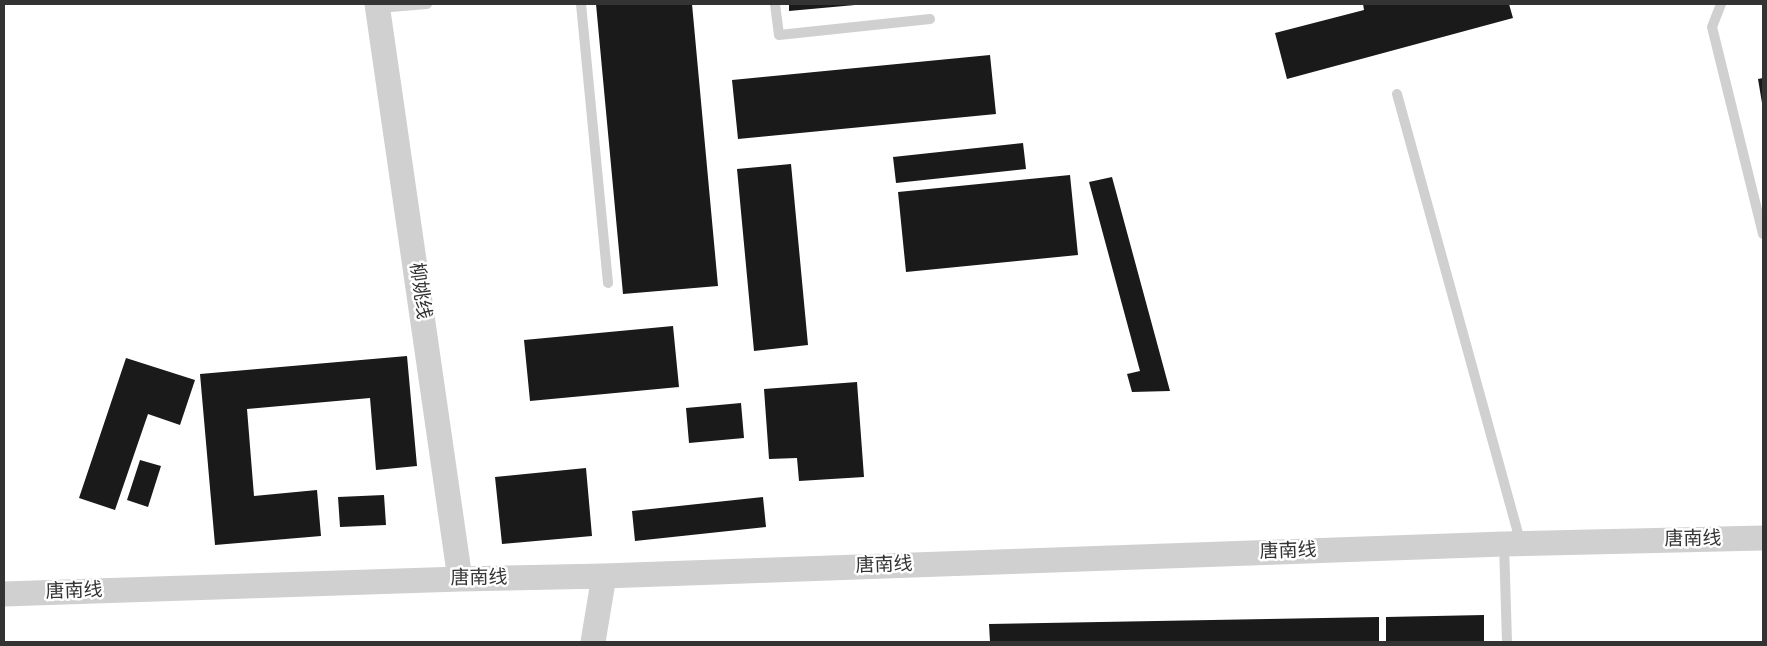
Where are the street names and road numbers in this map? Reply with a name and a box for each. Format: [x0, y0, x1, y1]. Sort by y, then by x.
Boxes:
street label: 柳姚线 [404, 261, 434, 321]
street label: 唐南线 [1664, 528, 1722, 552]
street label: 唐南线 [1259, 540, 1317, 564]
street label: 唐南线 [855, 554, 913, 578]
street label: 唐南线 [450, 567, 508, 591]
street label: 唐南线 [45, 580, 103, 604]

